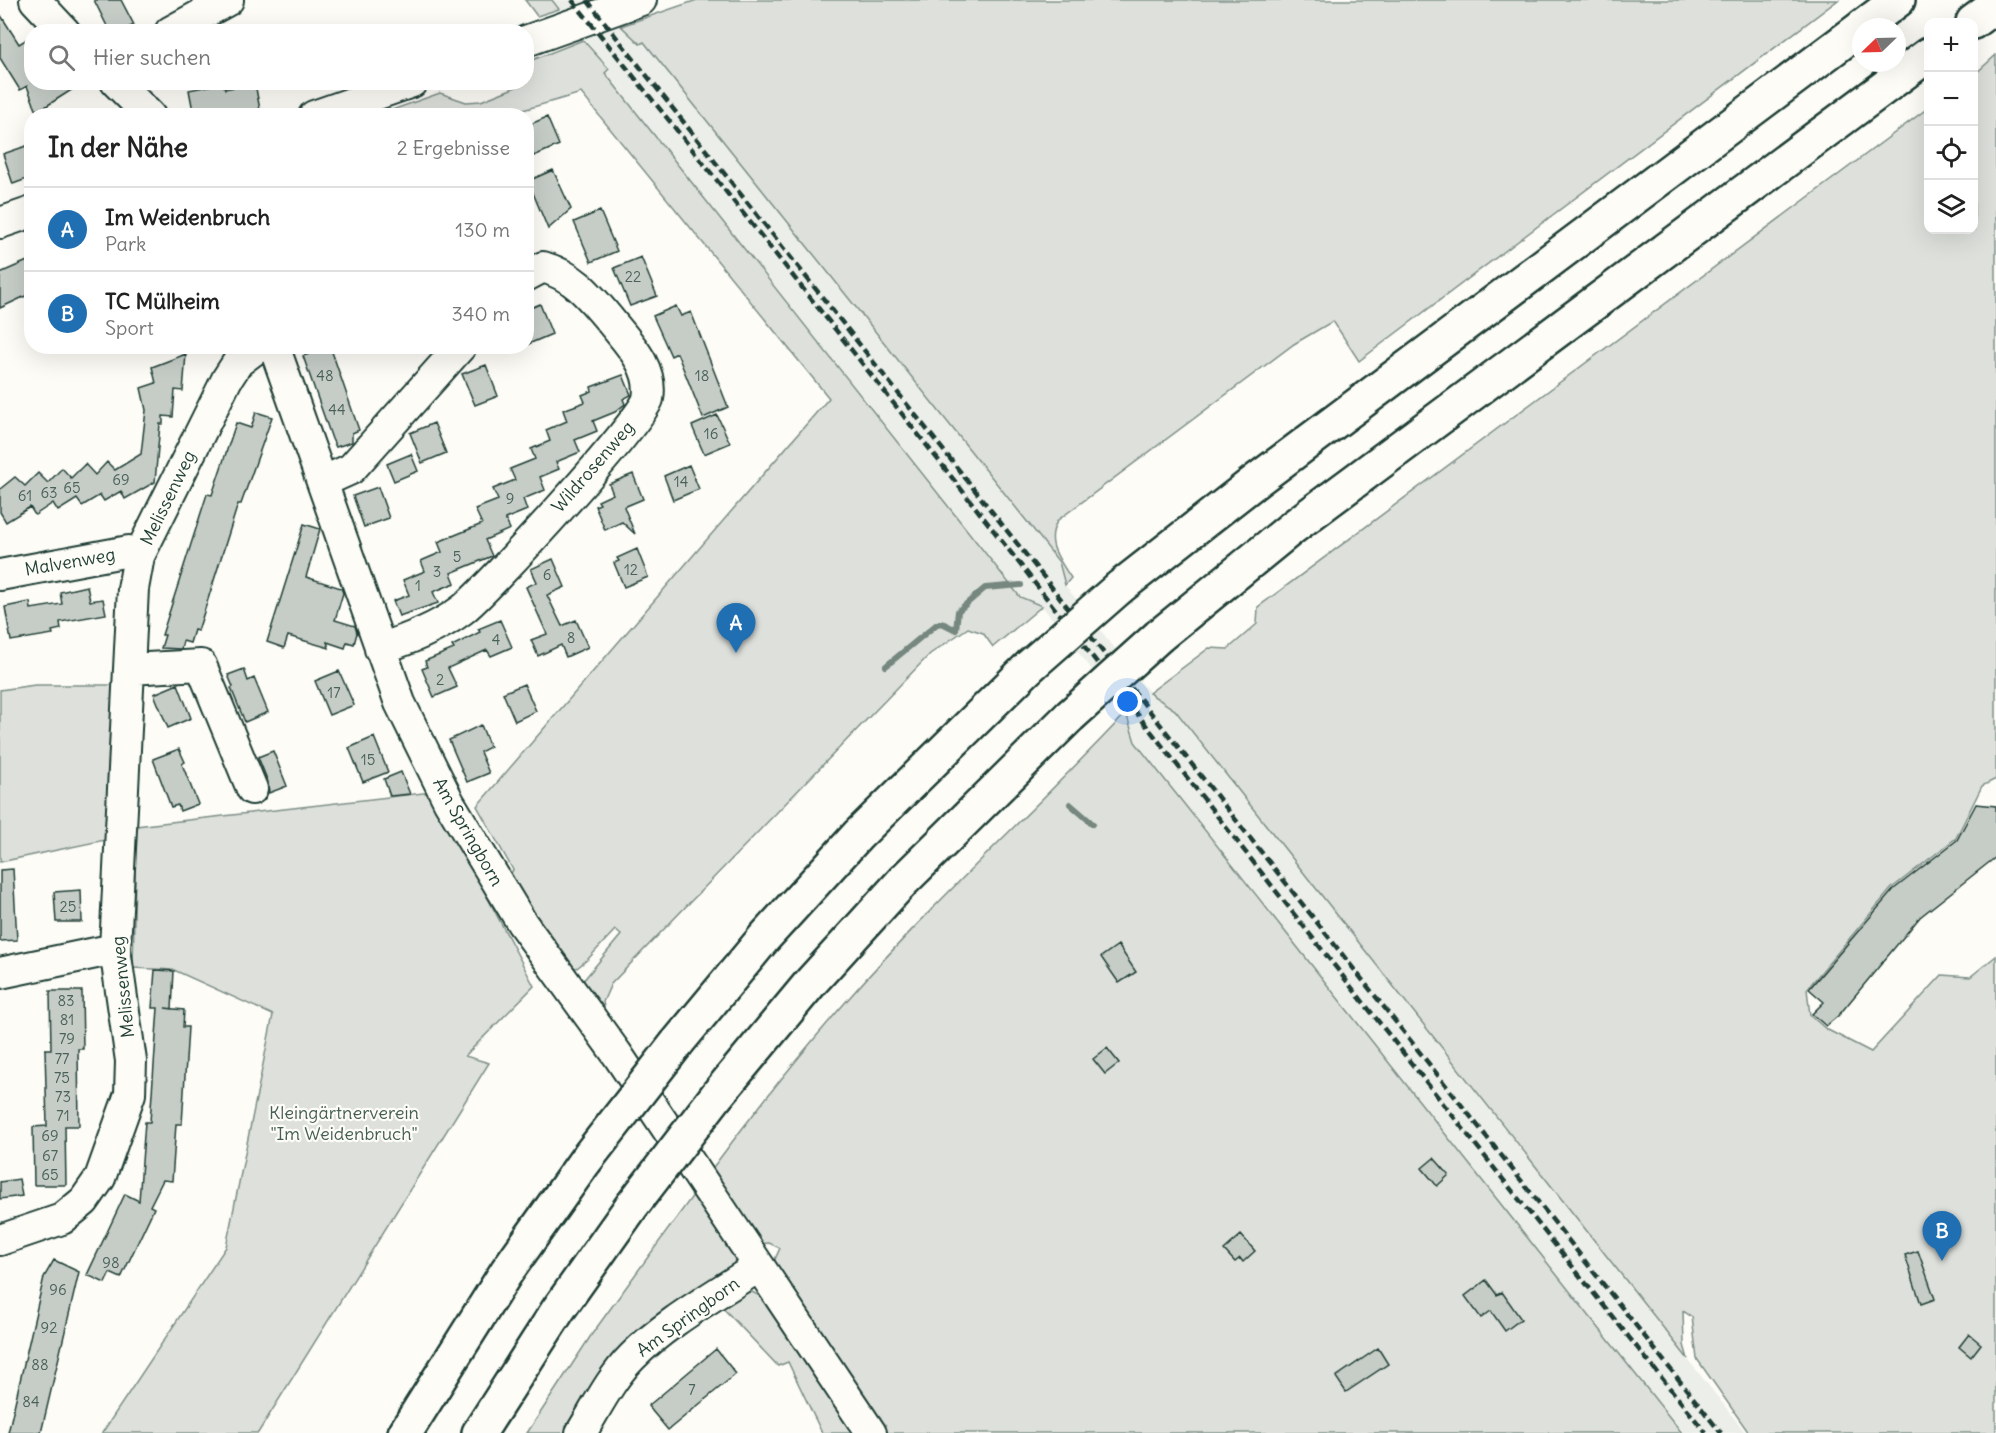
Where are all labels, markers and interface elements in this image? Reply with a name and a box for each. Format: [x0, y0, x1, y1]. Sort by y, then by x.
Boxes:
north arrow [1852, 18, 1906, 72]
map controls [1924, 18, 1978, 234]
button: + [1924, 18, 1978, 72]
search box [24, 24, 534, 90]
icon: search [45, 41, 78, 74]
text: Hier suchen [93, 43, 211, 71]
button: − [1924, 72, 1978, 126]
button: locate [1924, 126, 1978, 180]
text: In der Nähe [48, 131, 188, 164]
text: 2 Ergebnisse [397, 135, 510, 160]
button: layers [1924, 180, 1978, 234]
text: Im Weidenbruch [105, 203, 270, 231]
text: A [61, 217, 74, 242]
text: 130 m [455, 217, 510, 242]
text: Park [105, 231, 146, 256]
house number: 22 [625, 267, 641, 286]
text: TC Mülheim [105, 287, 220, 315]
text: B [61, 301, 74, 326]
text: 340 m [452, 301, 510, 326]
text: Sport [105, 315, 154, 340]
house number: 48 [316, 366, 334, 385]
house number: 18 [695, 366, 709, 385]
house number: 44 [328, 400, 346, 419]
street label: Wildrosenweg [546, 416, 639, 517]
house number: 16 [704, 424, 718, 443]
street label: Melissenweg [135, 447, 200, 549]
house number: 69 [112, 470, 130, 489]
house number: 14 [674, 472, 689, 491]
house number: 65 [63, 478, 81, 497]
house number: 63 [40, 483, 58, 502]
house number: 61 [18, 486, 32, 505]
house number: 9 [506, 489, 514, 508]
street label: Malvenweg [23, 542, 117, 581]
house number: 5 [453, 547, 461, 566]
house number: 12 [624, 560, 638, 579]
house number: 3 [433, 562, 441, 581]
house number: 6 [543, 565, 551, 584]
house number: 1 [415, 576, 421, 595]
pin: A [716, 604, 756, 653]
house number: 8 [567, 628, 575, 647]
house number: 4 [492, 630, 501, 649]
house number: 2 [436, 670, 444, 689]
house number: 17 [327, 683, 341, 702]
your location [1113, 687, 1142, 716]
house number: 15 [361, 750, 375, 769]
street label: Am Springborn [428, 773, 509, 890]
house number: 25 [60, 897, 76, 916]
street label: Melissenweg [106, 935, 139, 1039]
house number: 83 [57, 991, 75, 1010]
house number: 81 [60, 1010, 74, 1029]
house number: 79 [59, 1029, 75, 1048]
house number: 77 [55, 1049, 69, 1068]
house number: 75 [54, 1068, 70, 1087]
house number: 73 [55, 1087, 71, 1106]
park label: Kleingärtnerverein "Im Weidenbruch" [269, 1101, 419, 1145]
house number: 71 [56, 1106, 70, 1125]
house number: 69 [41, 1126, 59, 1145]
house number: 67 [42, 1146, 58, 1165]
house number: 65 [41, 1165, 59, 1184]
pin: B [1922, 1212, 1962, 1261]
house number: 98 [102, 1253, 120, 1272]
street label: Am Springborn [632, 1272, 744, 1362]
house number: 96 [49, 1280, 67, 1299]
house number: 92 [41, 1318, 57, 1337]
house number: 88 [31, 1355, 49, 1374]
house number: 7 [688, 1380, 696, 1399]
house number: 84 [22, 1392, 40, 1411]

